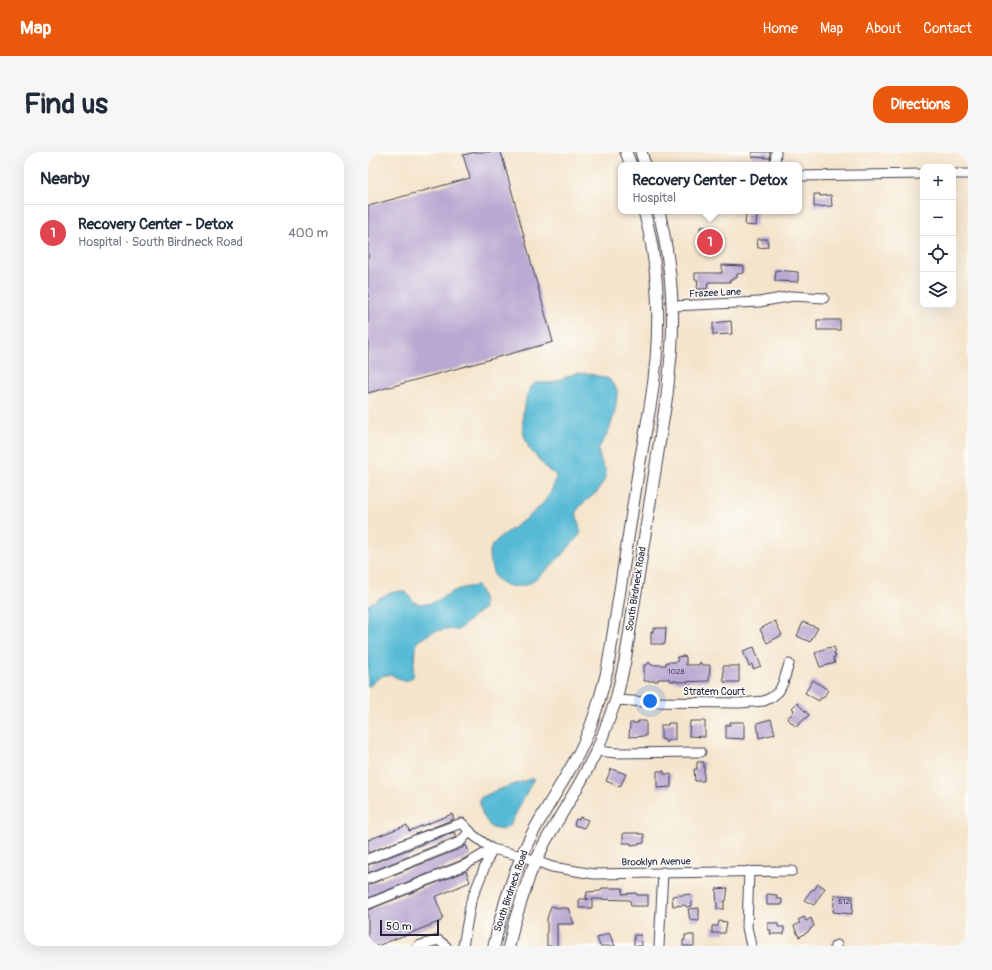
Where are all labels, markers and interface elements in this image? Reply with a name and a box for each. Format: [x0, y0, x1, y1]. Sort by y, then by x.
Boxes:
text: Map [20, 16, 51, 40]
text: Home [763, 20, 798, 37]
text: Map [820, 20, 843, 37]
text: About [865, 20, 901, 37]
text: Contact [923, 20, 972, 37]
button: Directions [873, 86, 968, 123]
text: Find us [24, 87, 108, 122]
popup [618, 162, 802, 214]
map controls [920, 164, 956, 308]
button: + [920, 164, 956, 200]
text: Nearby [40, 168, 89, 189]
text: Recovery Center - Detox [632, 171, 788, 190]
text: Hospital [632, 190, 676, 206]
button: − [920, 200, 956, 236]
text: Recovery Center - Detox [78, 215, 234, 234]
text: 1 [50, 225, 56, 241]
text: 400 m [288, 225, 328, 241]
pin: 1 [697, 227, 723, 257]
text: Hospital · South Birdneck Road [78, 234, 243, 250]
button: locate [920, 236, 956, 272]
button: layers [920, 272, 956, 308]
street label: Frazee Lane [689, 286, 741, 300]
street label: South Birdneck Road [623, 546, 649, 632]
house number: 1028 [667, 667, 685, 676]
street label: Stratem Court [683, 686, 746, 698]
your location [640, 691, 660, 711]
street label: South Birdneck Road [491, 849, 531, 933]
street label: Brooklyn Avenue [621, 855, 691, 869]
house number: 512 [838, 897, 850, 906]
scale bar [380, 918, 439, 937]
text: 50 m [386, 920, 412, 933]

